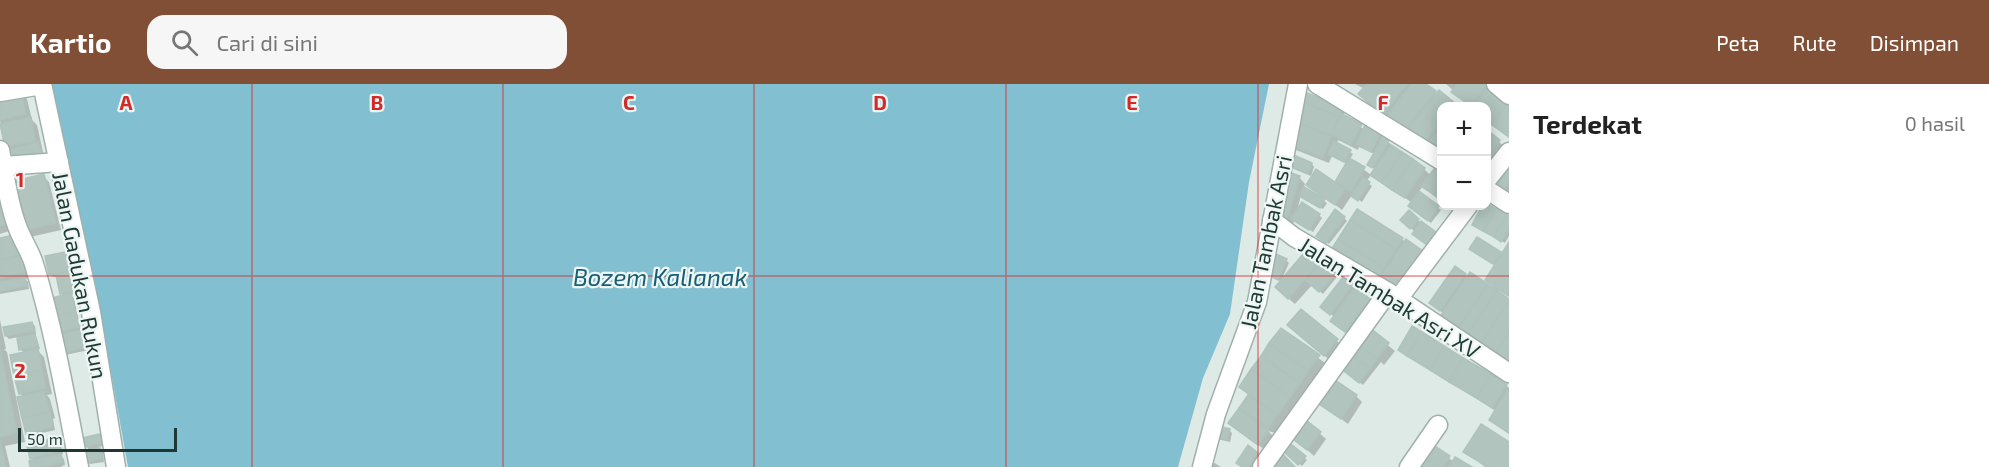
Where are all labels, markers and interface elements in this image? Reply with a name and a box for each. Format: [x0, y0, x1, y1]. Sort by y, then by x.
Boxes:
search box [147, 15, 567, 69]
text: Kartio [30, 25, 111, 59]
icon: search [168, 26, 201, 59]
text: Cari di sini [216, 29, 318, 55]
text: Peta [1716, 30, 1759, 55]
text: Rute [1792, 30, 1837, 55]
text: Disimpan [1870, 30, 1959, 55]
text: A [119, 90, 133, 114]
text: B [371, 90, 383, 114]
text: C [623, 90, 635, 114]
text: D [873, 90, 887, 114]
text: E [1126, 90, 1138, 114]
text: F [1377, 90, 1389, 114]
map controls [1437, 102, 1491, 210]
button: + [1437, 102, 1491, 156]
text: Terdekat [1533, 108, 1642, 139]
text: 0 hasil [1905, 111, 1965, 135]
street label: Jalan Tambak Asri [1234, 153, 1296, 331]
button: − [1437, 156, 1491, 210]
text: 1 [16, 167, 24, 191]
street label: Jalan Gadukan Rukun [48, 169, 114, 381]
street label: Jalan Tambak Asri XV [1295, 231, 1486, 364]
water label: Bozem Kalianak [573, 262, 747, 291]
text: 2 [14, 358, 26, 382]
scale bar [18, 425, 177, 452]
text: 50 m [27, 429, 63, 448]

